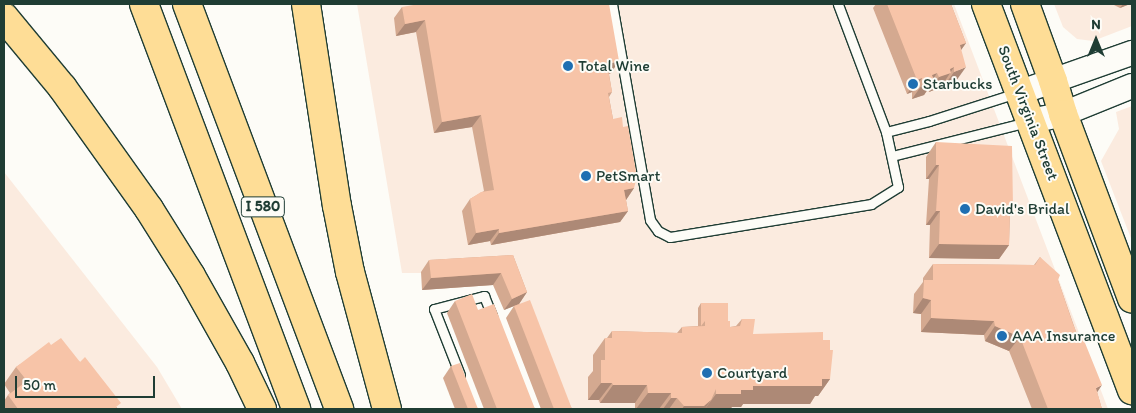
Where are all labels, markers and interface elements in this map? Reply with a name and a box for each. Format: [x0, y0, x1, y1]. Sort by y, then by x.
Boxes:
north arrow [1071, 15, 1121, 65]
text: N [1091, 16, 1101, 33]
street label: South Virginia Street [993, 43, 1063, 183]
place label: Total Wine [578, 56, 650, 76]
marker: Total Wine [562, 60, 574, 72]
place label: Starbucks [923, 74, 992, 94]
marker: Starbucks [907, 78, 919, 90]
place label: PetSmart [596, 166, 660, 186]
marker: PetSmart [580, 170, 592, 182]
road number: I 580 [240, 194, 286, 220]
place label: David's Bridal [975, 199, 1069, 219]
marker: David's Bridal [959, 203, 971, 215]
place label: AAA Insurance [1012, 326, 1116, 346]
marker: AAA Insurance [996, 330, 1008, 342]
place label: Courtyard [717, 363, 787, 383]
scale bar [18, 366, 158, 398]
marker: Courtyard [701, 367, 713, 379]
text: 50 m [23, 376, 56, 394]

